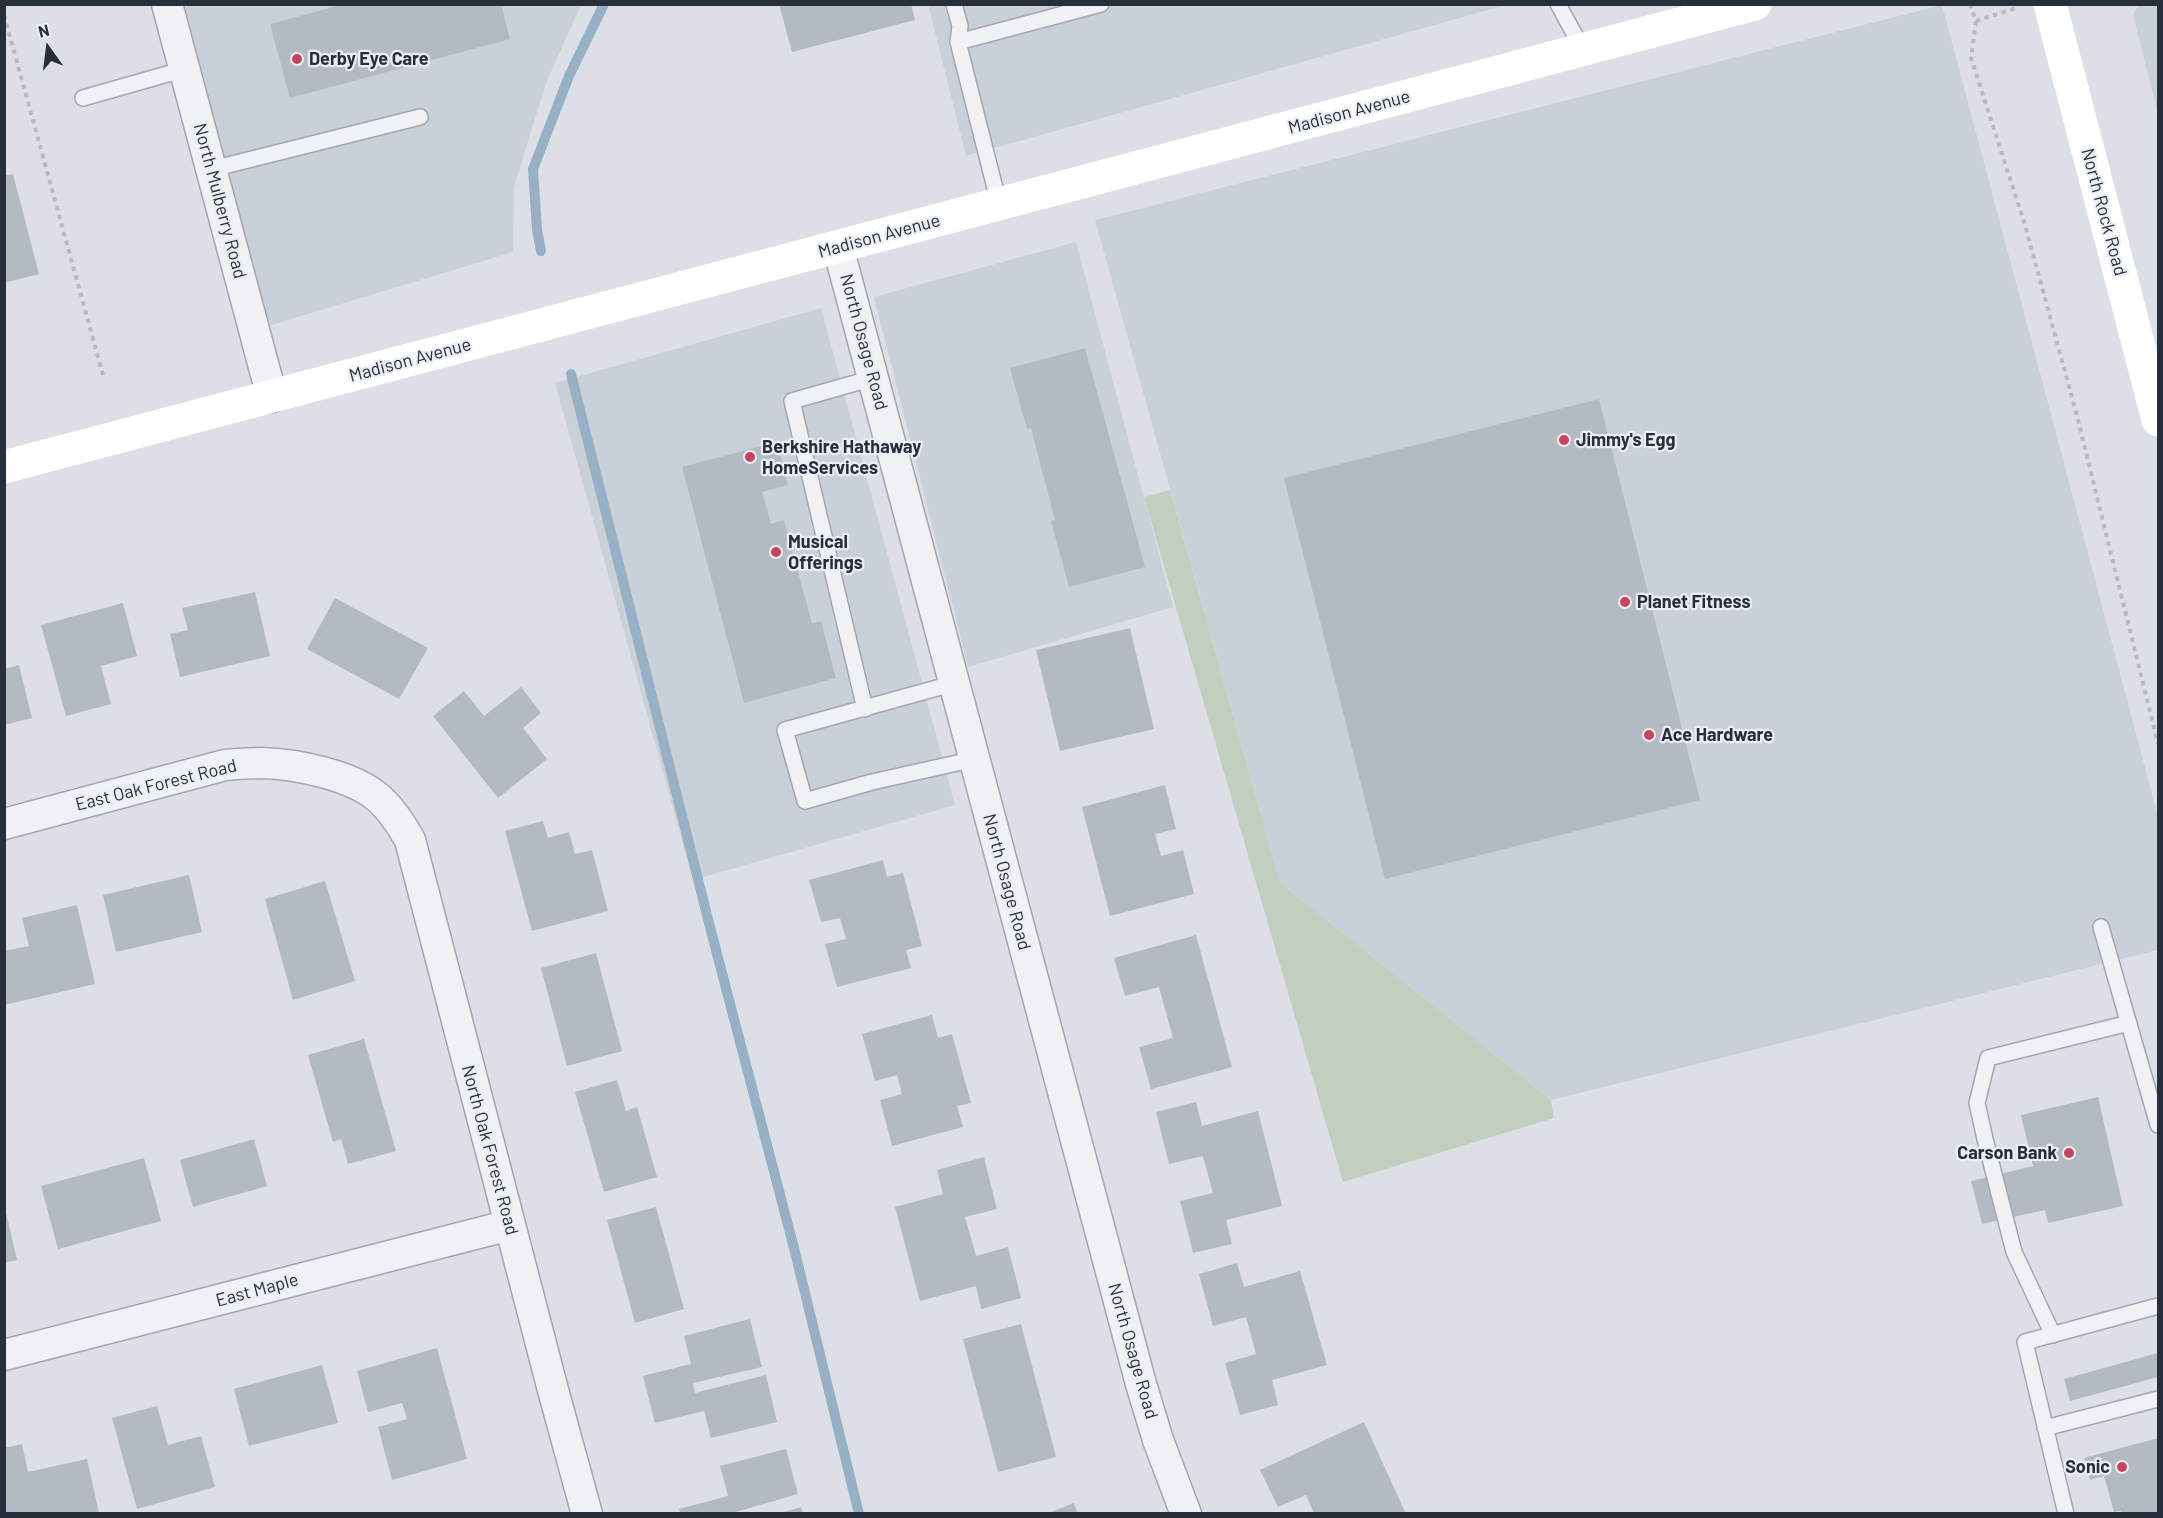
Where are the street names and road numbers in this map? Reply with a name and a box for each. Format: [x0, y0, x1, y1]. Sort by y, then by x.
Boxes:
street label: Madison Avenue [1286, 85, 1412, 139]
street label: North Mulberry Road [189, 121, 251, 281]
street label: North Rock Road [2077, 146, 2131, 278]
street label: Madison Avenue [816, 209, 942, 263]
street label: North Osage Road [835, 271, 893, 413]
street label: Madison Avenue [347, 333, 473, 387]
street label: East Oak Forest Road [73, 754, 239, 816]
street label: North Osage Road [978, 811, 1036, 953]
street label: North Oak Forest Road [457, 1063, 523, 1237]
street label: East Maple [213, 1269, 301, 1311]
street label: North Osage Road [1103, 1281, 1163, 1421]

